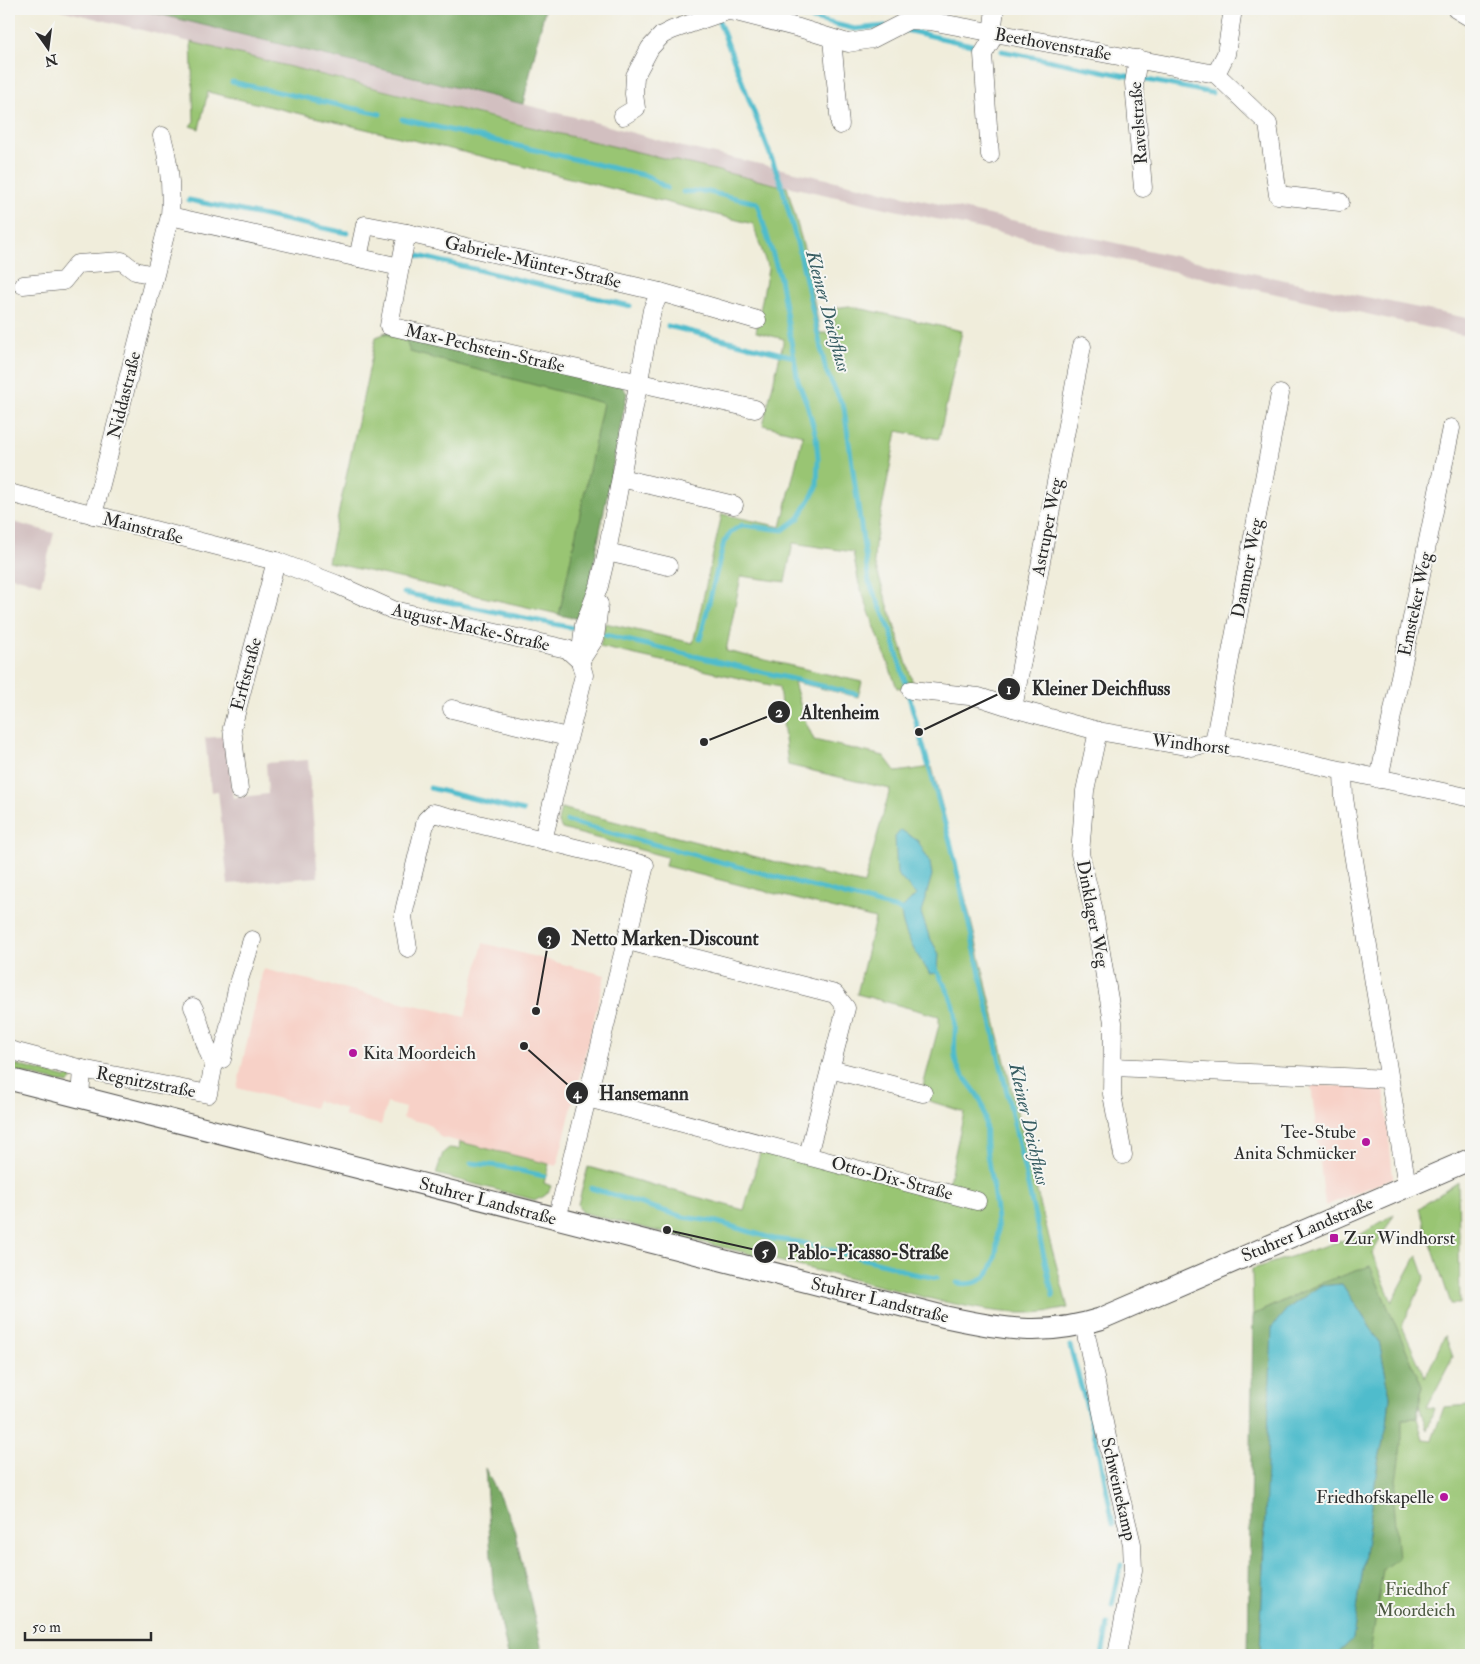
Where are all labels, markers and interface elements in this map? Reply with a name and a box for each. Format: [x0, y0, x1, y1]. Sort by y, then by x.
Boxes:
north arrow [22, 22, 72, 72]
street label: Beethovenstraße [993, 23, 1114, 66]
text: N [42, 50, 60, 70]
street label: Ravelstraße [1124, 80, 1153, 165]
street label: Gabriele-Münter-Straße [442, 231, 624, 294]
water label: Kleiner Deichfluss [800, 247, 856, 375]
street label: Max-Pechstein-Straße [403, 319, 567, 378]
street label: Niddastraße [103, 349, 147, 441]
street label: Astruper Weg [1027, 475, 1069, 579]
street label: Mainstraße [100, 507, 186, 550]
street label: Dammer Weg [1227, 515, 1269, 620]
street label: Emsteker Weg [1393, 549, 1438, 658]
street label: August-Macke-Straße [389, 598, 552, 657]
street label: Erftstraße [226, 635, 267, 713]
callout: Kleiner Deichfluss [997, 672, 1180, 706]
text: Kleiner Deichfluss [1032, 677, 1171, 701]
text: 1 [1006, 680, 1012, 699]
callout: Altenheim [766, 695, 890, 729]
text: Altenheim [800, 701, 879, 725]
text: 2 [775, 703, 783, 722]
street label: Windhorst [1150, 729, 1231, 760]
street label: Dinklager Weg [1071, 858, 1114, 971]
callout: Netto Marken-Discount [537, 921, 769, 955]
text: Netto Marken-Discount [570, 927, 759, 951]
text: 3 [546, 929, 552, 948]
place label: Kita Moordeich [363, 1042, 477, 1065]
marker: Kita Moordeich [347, 1047, 359, 1059]
water label: Kleiner Deichfluss [1003, 1060, 1055, 1188]
street label: Regnitzstraße [94, 1062, 198, 1104]
callout: Hansemann [565, 1076, 699, 1110]
text: Hansemann [599, 1082, 689, 1106]
text: 4 [572, 1084, 582, 1103]
place label: Tee-Stube Anita Schmücker [1233, 1121, 1356, 1165]
marker: Tee-Stube Anita Schmücker [1360, 1136, 1372, 1148]
street label: Otto-Dix-Straße [829, 1151, 956, 1206]
street label: Stuhrer Landstraße [417, 1172, 559, 1231]
street label: Stuhrer Landstraße [1238, 1191, 1377, 1268]
place label: Zur Windhorst [1344, 1227, 1455, 1250]
marker: Zur Windhorst [1328, 1232, 1340, 1244]
callout: Pablo-Picasso-Straße [752, 1235, 959, 1269]
text: Pablo-Picasso-Straße [787, 1241, 949, 1265]
text: 5 [762, 1243, 769, 1262]
street label: Stuhrer Landstraße [809, 1272, 952, 1329]
street label: Schweinekamp [1095, 1435, 1142, 1543]
place label: Friedhofskapelle [1316, 1486, 1434, 1509]
marker: Friedhofskapelle [1438, 1491, 1450, 1503]
park label: Friedhof Moordeich [1377, 1578, 1456, 1622]
scale bar [25, 1609, 151, 1641]
text: 50 m [32, 1618, 61, 1637]

